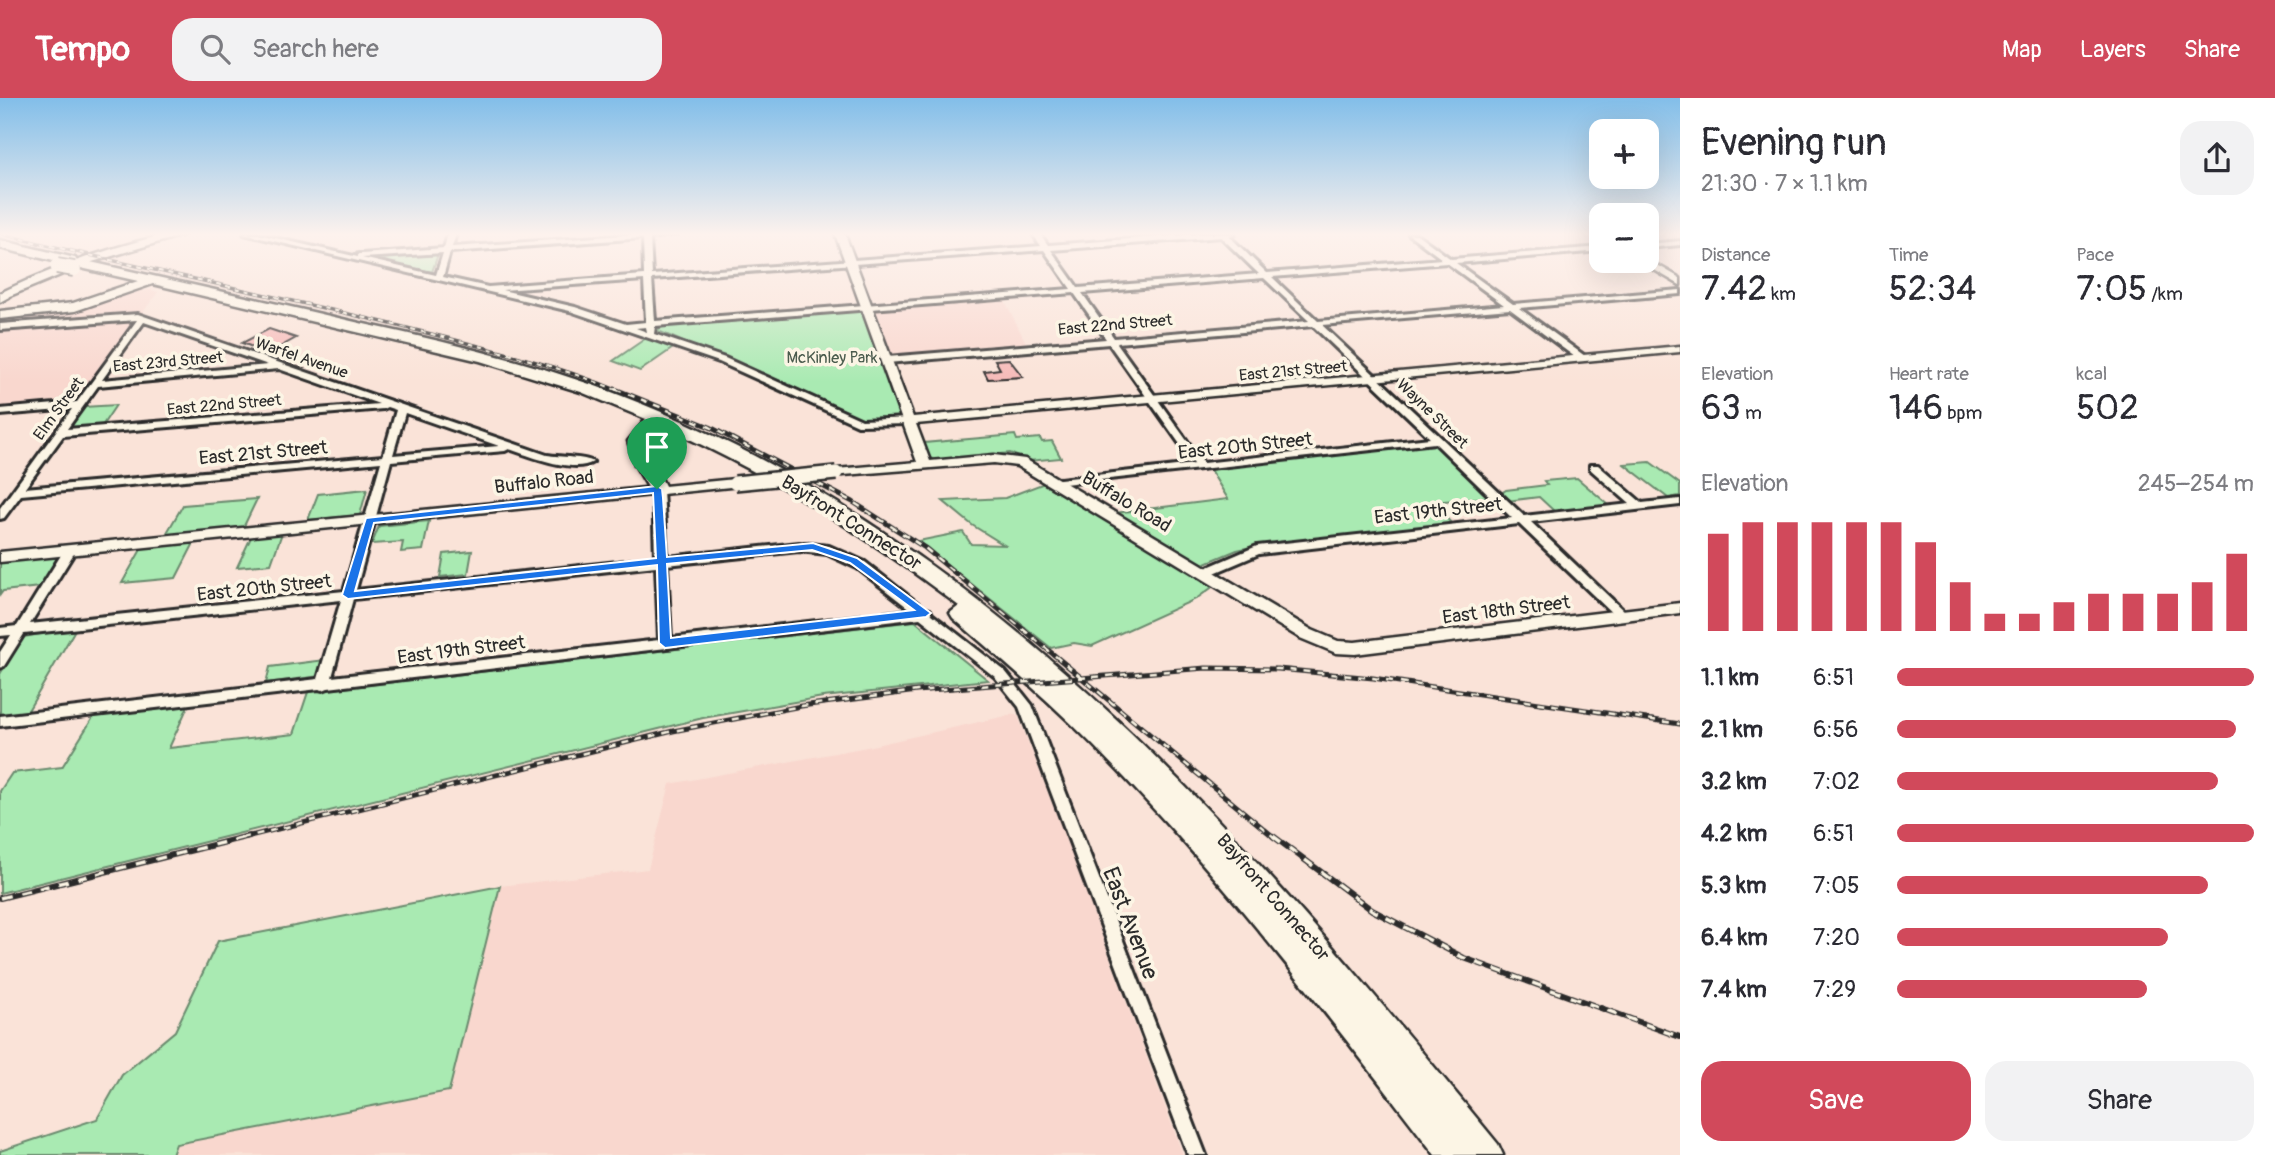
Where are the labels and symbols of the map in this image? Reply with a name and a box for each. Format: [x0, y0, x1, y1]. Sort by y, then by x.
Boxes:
street label: East 22nd Street [1057, 310, 1174, 340]
street label: Warfel Avenue [253, 333, 351, 383]
street label: East 23rd Street [112, 347, 224, 377]
park label: McKinley Park [786, 348, 878, 368]
street label: East 21st Street [1238, 356, 1349, 386]
street label: Elm Street [29, 373, 89, 444]
street label: Wayne Street [1392, 375, 1473, 453]
street label: East 22nd Street [166, 390, 283, 420]
pin [627, 417, 687, 489]
street label: East 20th Street [1177, 427, 1314, 465]
street label: East 21st Street [198, 435, 329, 471]
street label: Buffalo Road [493, 465, 595, 499]
street label: Buffalo Road [1078, 466, 1175, 538]
street label: Bayfront Connector [777, 470, 926, 576]
street label: East 19th Street [1373, 492, 1504, 530]
street label: East 20th Street [196, 569, 333, 607]
street label: East 18th Street [1441, 590, 1572, 630]
street label: East 19th Street [396, 630, 527, 670]
street label: Bayfront Connector [1211, 829, 1335, 966]
street label: East Avenue [1096, 863, 1165, 984]

